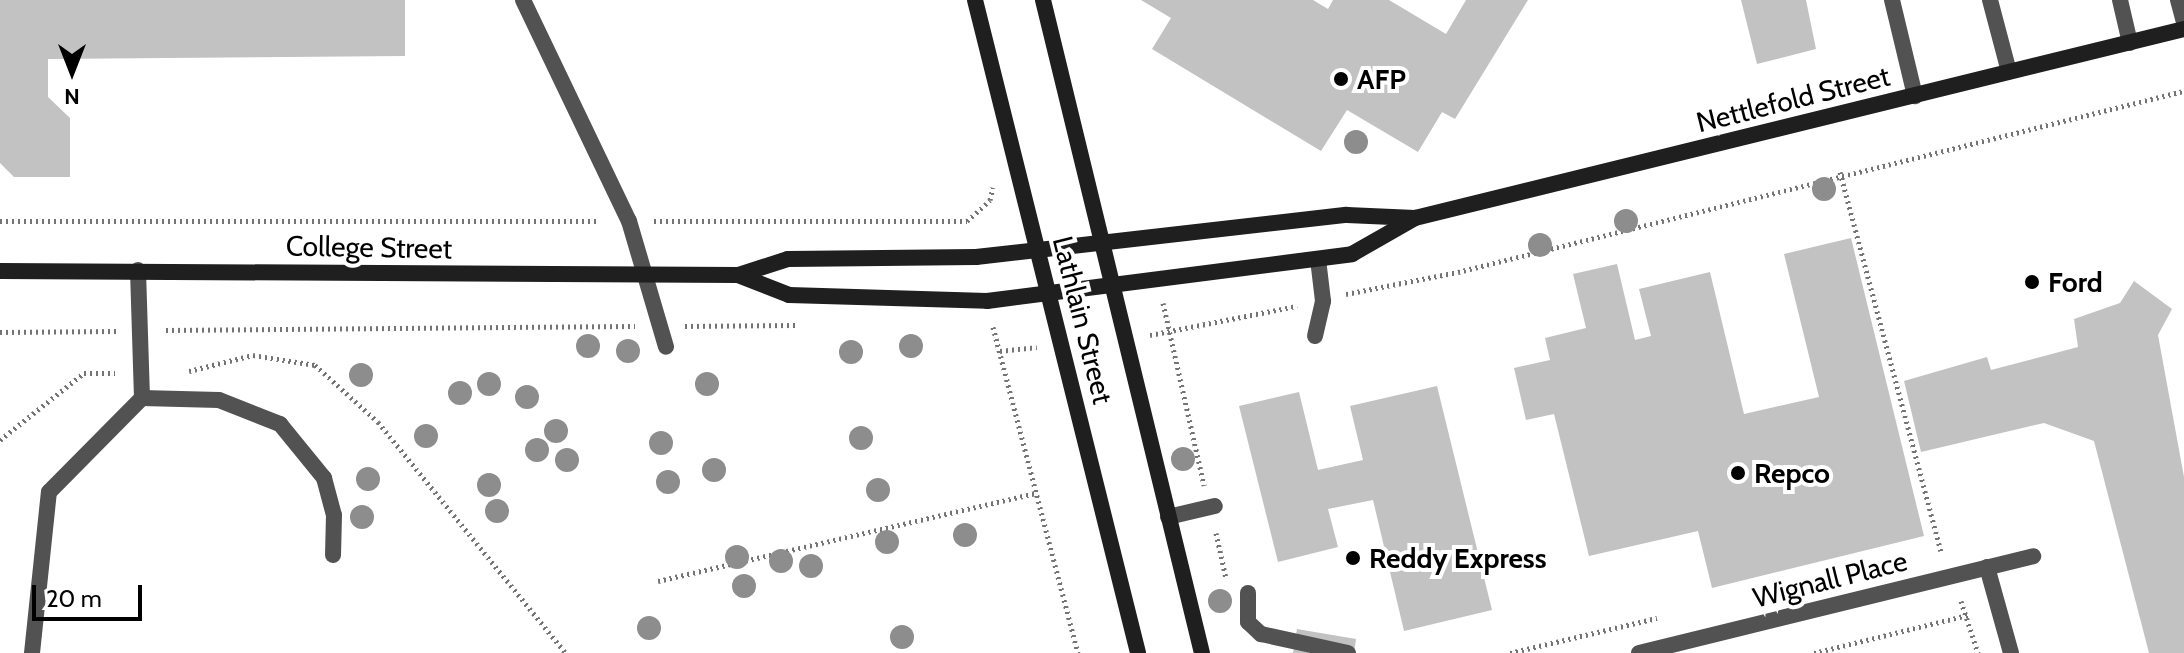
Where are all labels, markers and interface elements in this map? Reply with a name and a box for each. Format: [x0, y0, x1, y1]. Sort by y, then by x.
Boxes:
north arrow [32, 32, 112, 112]
street label: Nettlefold Street [1693, 59, 1893, 139]
place label: AFP [1357, 62, 1406, 96]
marker: AFP [1332, 70, 1350, 88]
text: N [64, 83, 80, 110]
street label: College Street [286, 229, 452, 265]
street label: Lathlain Street [1046, 233, 1120, 407]
place label: Ford [2048, 265, 2103, 299]
marker: Ford [2023, 273, 2041, 291]
place label: Repco [1754, 456, 1830, 490]
marker: Repco [1729, 464, 1747, 482]
place label: Reddy Express [1369, 541, 1546, 575]
street label: Wignall Place [1749, 544, 1911, 614]
marker: Reddy Express [1344, 549, 1362, 567]
scale bar [36, 569, 146, 619]
text: 20 m [46, 584, 102, 613]

